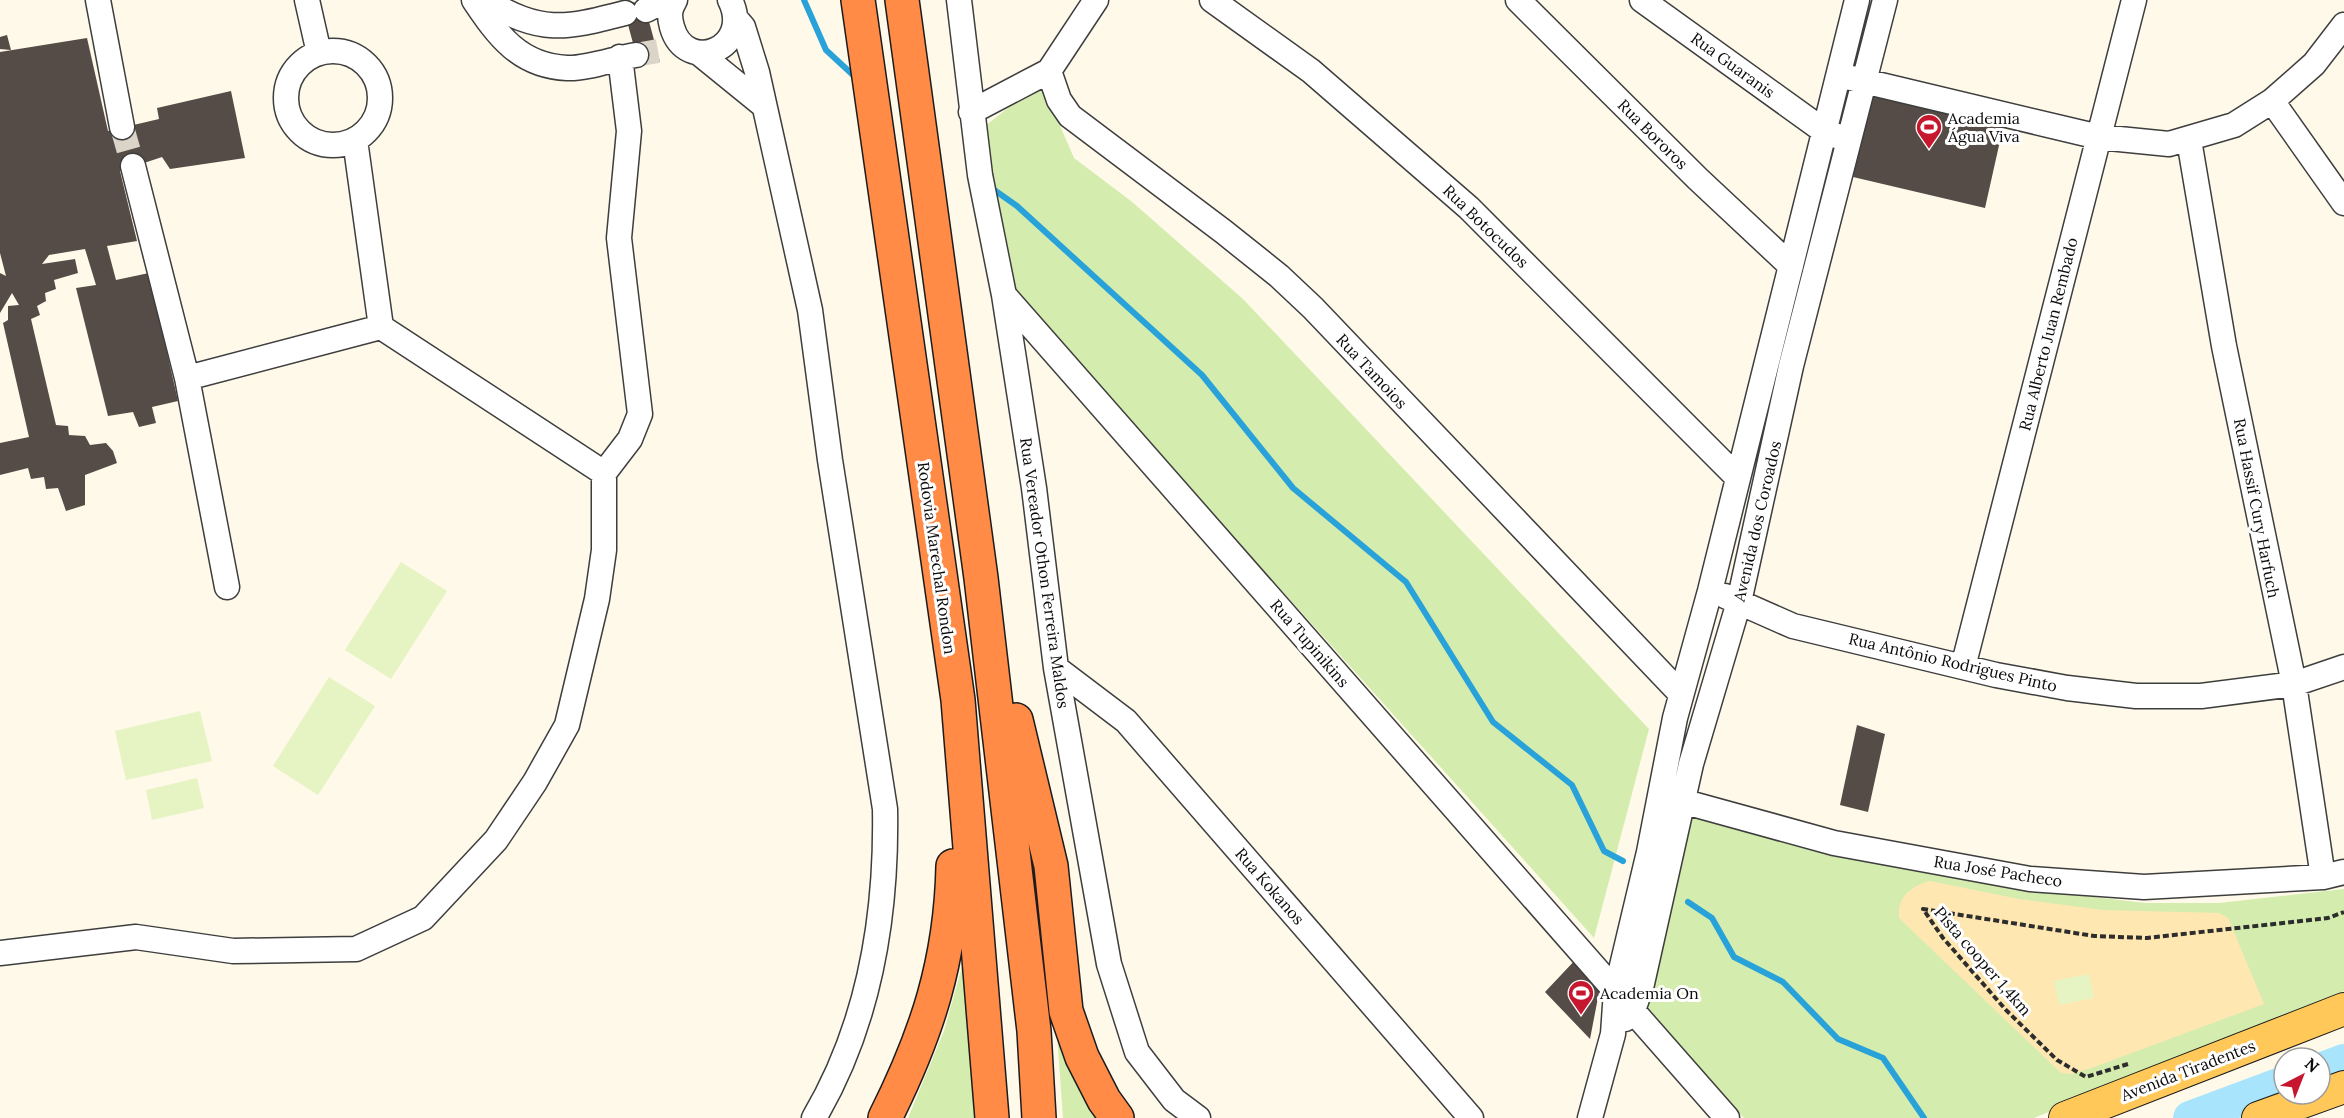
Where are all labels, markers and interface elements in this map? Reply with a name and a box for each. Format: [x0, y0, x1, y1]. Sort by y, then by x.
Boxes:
street label: Rua Guaranis [1687, 28, 1779, 102]
street label: Rua Bororos [1614, 95, 1692, 173]
place label: Academia Água Viva [1947, 108, 2020, 146]
sports icon: Academia Água Viva [1914, 112, 1944, 150]
street label: Rua Botocudos [1439, 180, 1533, 272]
street label: Rua Alberto Juan Rembado [2014, 235, 2082, 433]
street label: Rua Tamoios [1332, 329, 1412, 413]
street label: Rua Hassif Cury Harfuch [2230, 416, 2284, 600]
street label: Rua Vereador Othon Ferreira Maldos [1016, 436, 1074, 710]
street label: Avenida dos Coroados [1729, 439, 1785, 604]
street label: Rodovia Marechal Rondon [914, 460, 960, 656]
street label: Rua Tupinikins [1266, 595, 1354, 691]
street label: Rua Antônio Rodrigues Pinto [1847, 628, 2059, 696]
street label: Rua Kokanos [1231, 843, 1309, 929]
street label: Rua José Pacheco [1932, 851, 2064, 891]
street label: Pista cooper 1,4km [1930, 902, 2036, 1020]
sports icon: Academia On [1566, 978, 1596, 1016]
place label: Academia On [1599, 983, 1699, 1003]
street label: Avenida Tiradentes [2117, 1035, 2258, 1105]
north arrow [2272, 1046, 2332, 1106]
text: N [2301, 1053, 2323, 1076]

